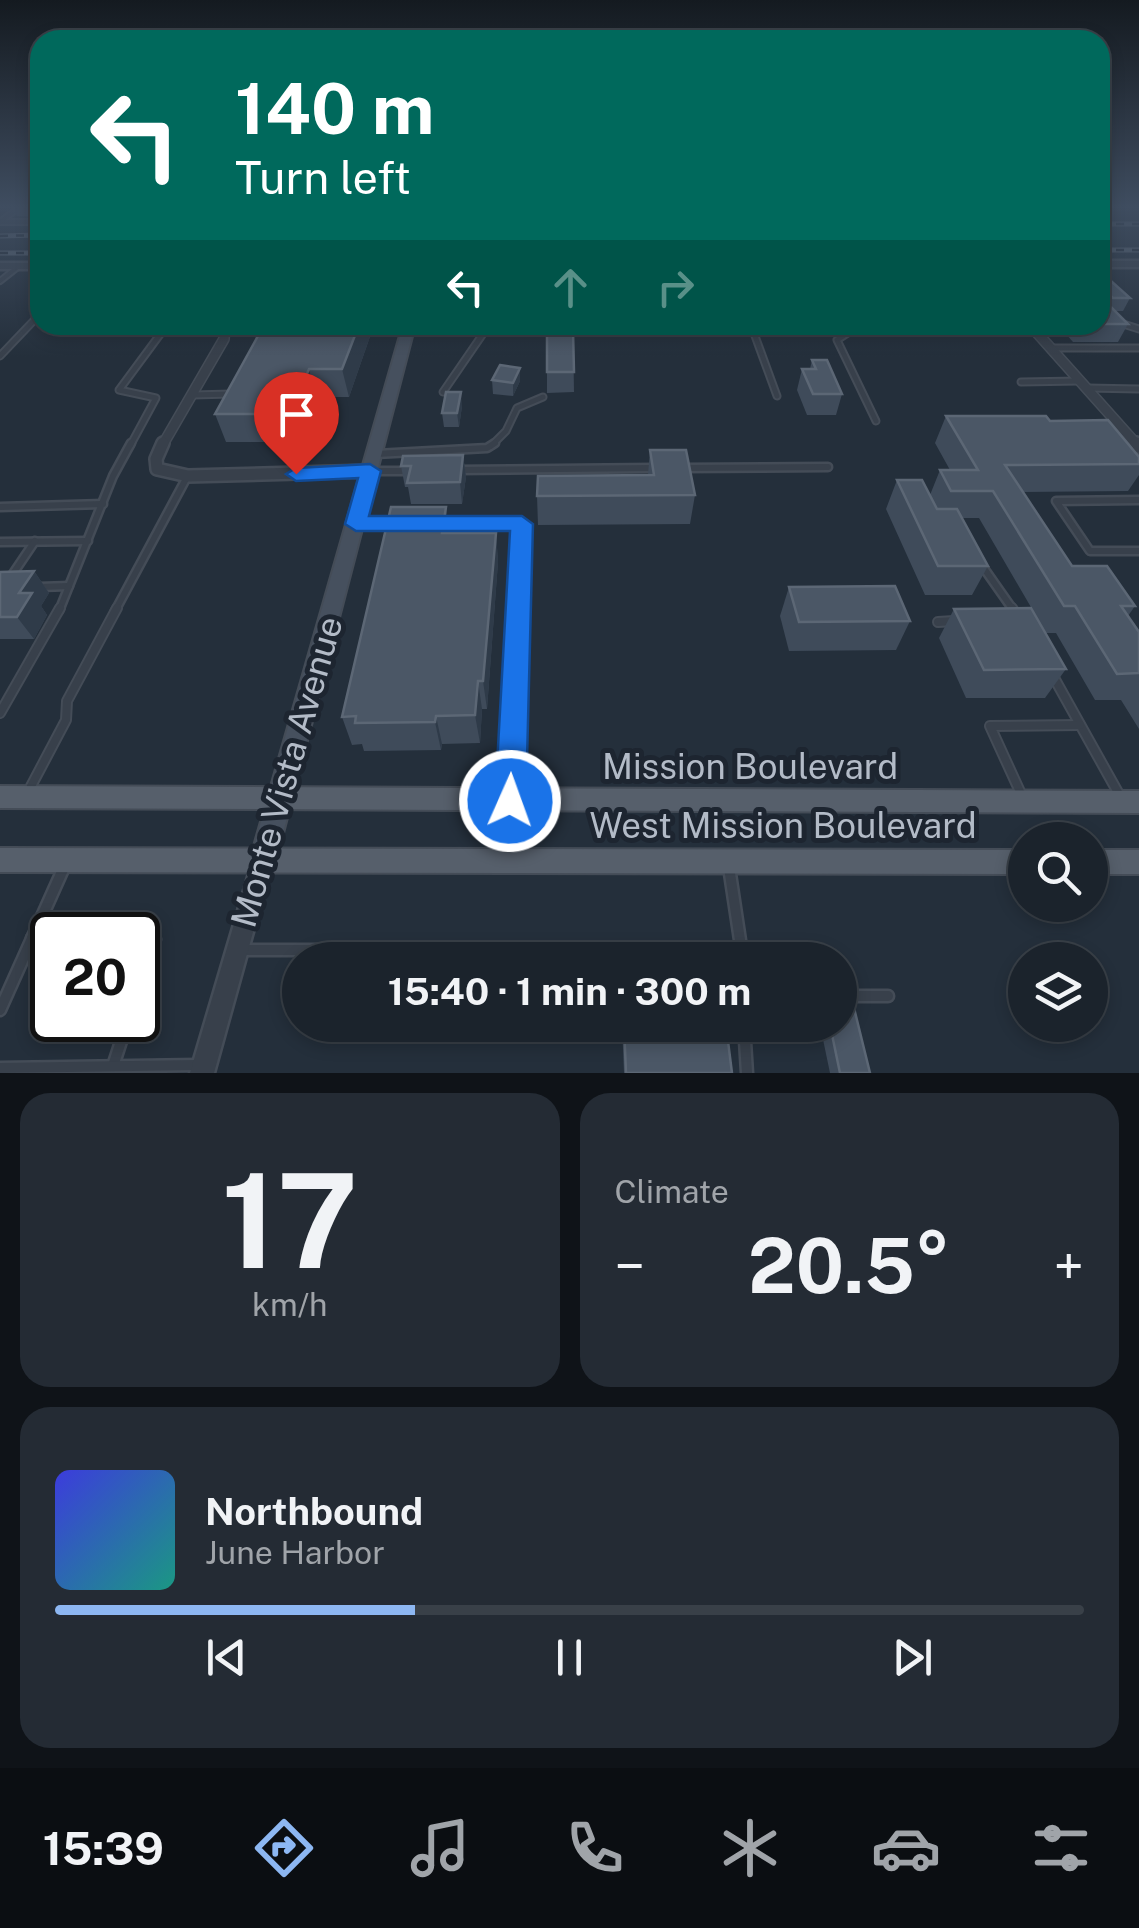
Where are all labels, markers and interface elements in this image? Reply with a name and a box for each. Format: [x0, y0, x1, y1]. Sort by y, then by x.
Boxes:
text: 140 m [235, 67, 434, 150]
icon: left [70, 70, 200, 200]
text: Turn left [235, 151, 411, 204]
icon: left [438, 260, 493, 315]
icon: ahead [543, 260, 598, 315]
icon: right [648, 260, 703, 315]
pin [254, 372, 339, 475]
icon: arrive [269, 387, 324, 442]
street label: Monte Vista Avenue [223, 612, 351, 932]
street label: Mission Boulevard [602, 746, 898, 787]
position arrow [458, 749, 562, 853]
street label: West Mission Boulevard [589, 805, 977, 846]
map controls [1008, 822, 1108, 1042]
button: search [1008, 822, 1108, 922]
speed limit sign: 20 [30, 912, 160, 1042]
button: layers [1008, 942, 1108, 1042]
text: 15:40 · 1 min · 300 m [388, 969, 751, 1014]
text: 17 [221, 1145, 358, 1297]
text: Climate [615, 1173, 729, 1210]
text: 20.5° [748, 1222, 950, 1310]
text: − [615, 1234, 645, 1298]
text: + [1053, 1234, 1084, 1298]
text: km/h [252, 1286, 327, 1323]
text: Northbound [205, 1489, 423, 1534]
text: June Harbor [205, 1534, 385, 1571]
icon: previous [199, 1630, 254, 1685]
icon: pause [542, 1630, 597, 1685]
icon: next [885, 1630, 940, 1685]
icon: directions [249, 1813, 319, 1883]
icon: music [405, 1813, 475, 1883]
icon: phone [560, 1813, 630, 1883]
icon: climate [715, 1813, 785, 1883]
icon: car [871, 1813, 941, 1883]
icon: filters [1026, 1813, 1096, 1883]
text: 15:39 [43, 1822, 164, 1875]

